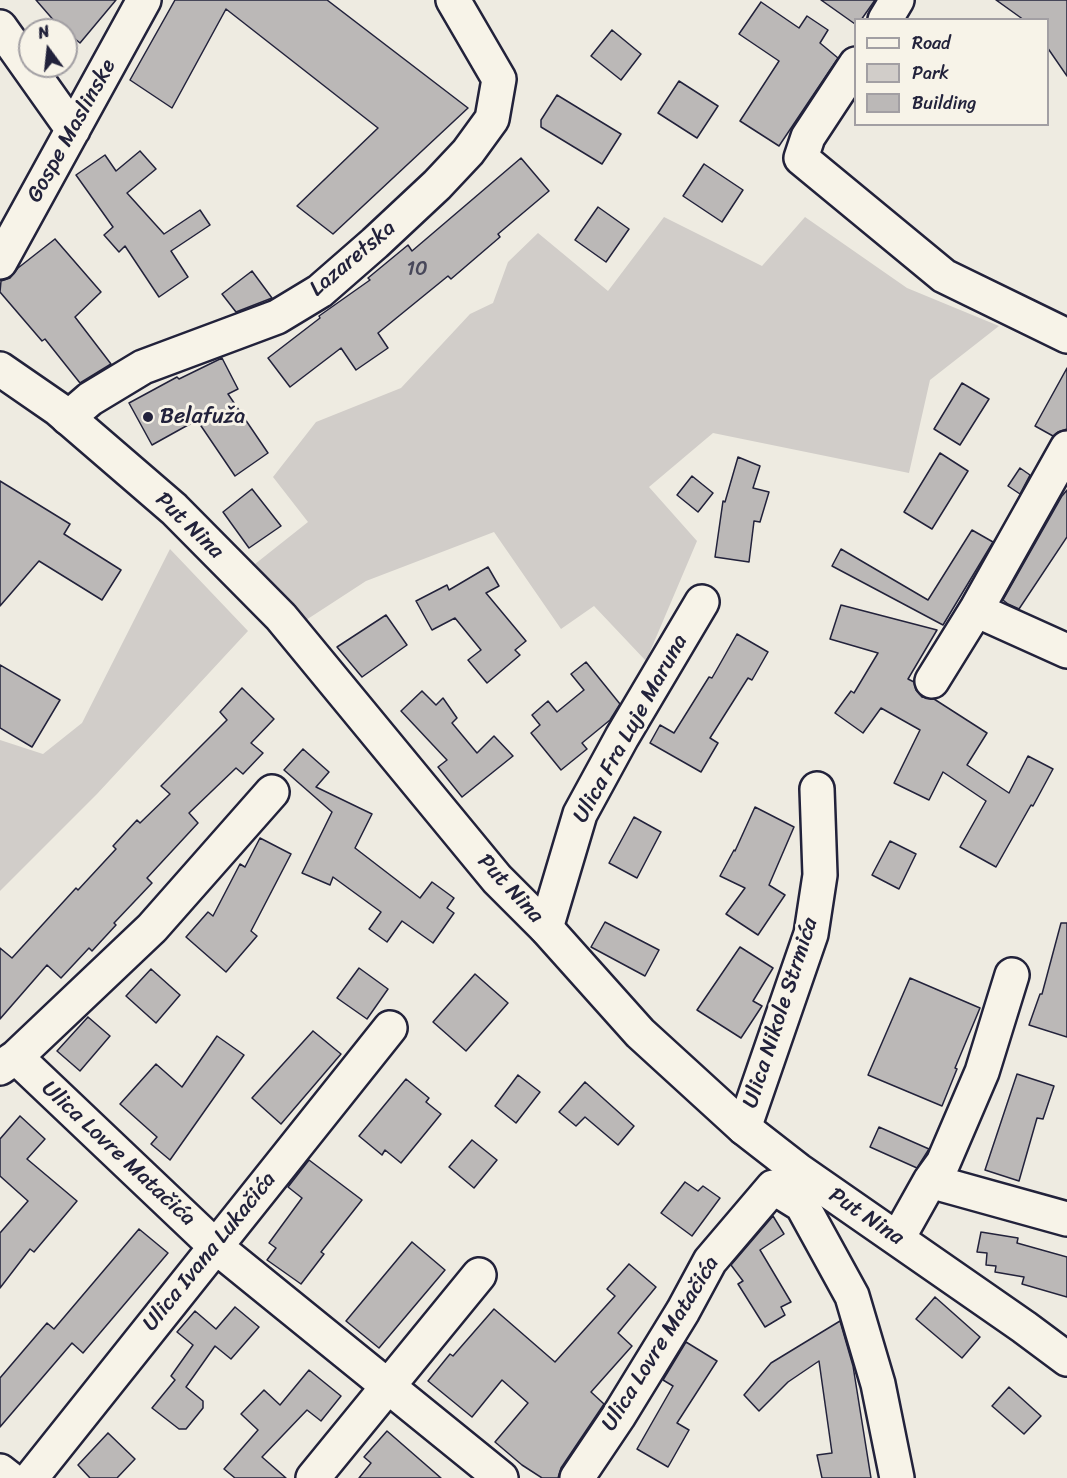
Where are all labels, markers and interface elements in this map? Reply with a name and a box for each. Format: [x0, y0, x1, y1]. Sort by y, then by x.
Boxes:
text: N [35, 17, 53, 48]
north arrow [18, 18, 78, 78]
legend [854, 18, 1049, 126]
text: Road [912, 27, 951, 59]
street label: Gospe Maslinske [22, 55, 122, 207]
text: Park [912, 57, 949, 89]
text: Building [912, 87, 976, 119]
street label: Lazaretska [305, 215, 401, 303]
house number: 10 [406, 258, 428, 282]
place label: Belafuža [160, 404, 245, 430]
marker: Belafuža [141, 410, 155, 424]
street label: Put Nina [149, 487, 229, 565]
street label: Ulica Fra Luje Maruna [568, 630, 694, 828]
street label: Put Nina [471, 849, 549, 929]
street label: Ulica Nikole Strmića [738, 914, 824, 1112]
street label: Ulica Lovre Matačića [35, 1076, 201, 1232]
street label: Ulica Ivana Lukačića [138, 1167, 282, 1337]
street label: Put Nina [824, 1182, 908, 1252]
street label: Ulica Lovre Matačića [597, 1252, 725, 1436]

